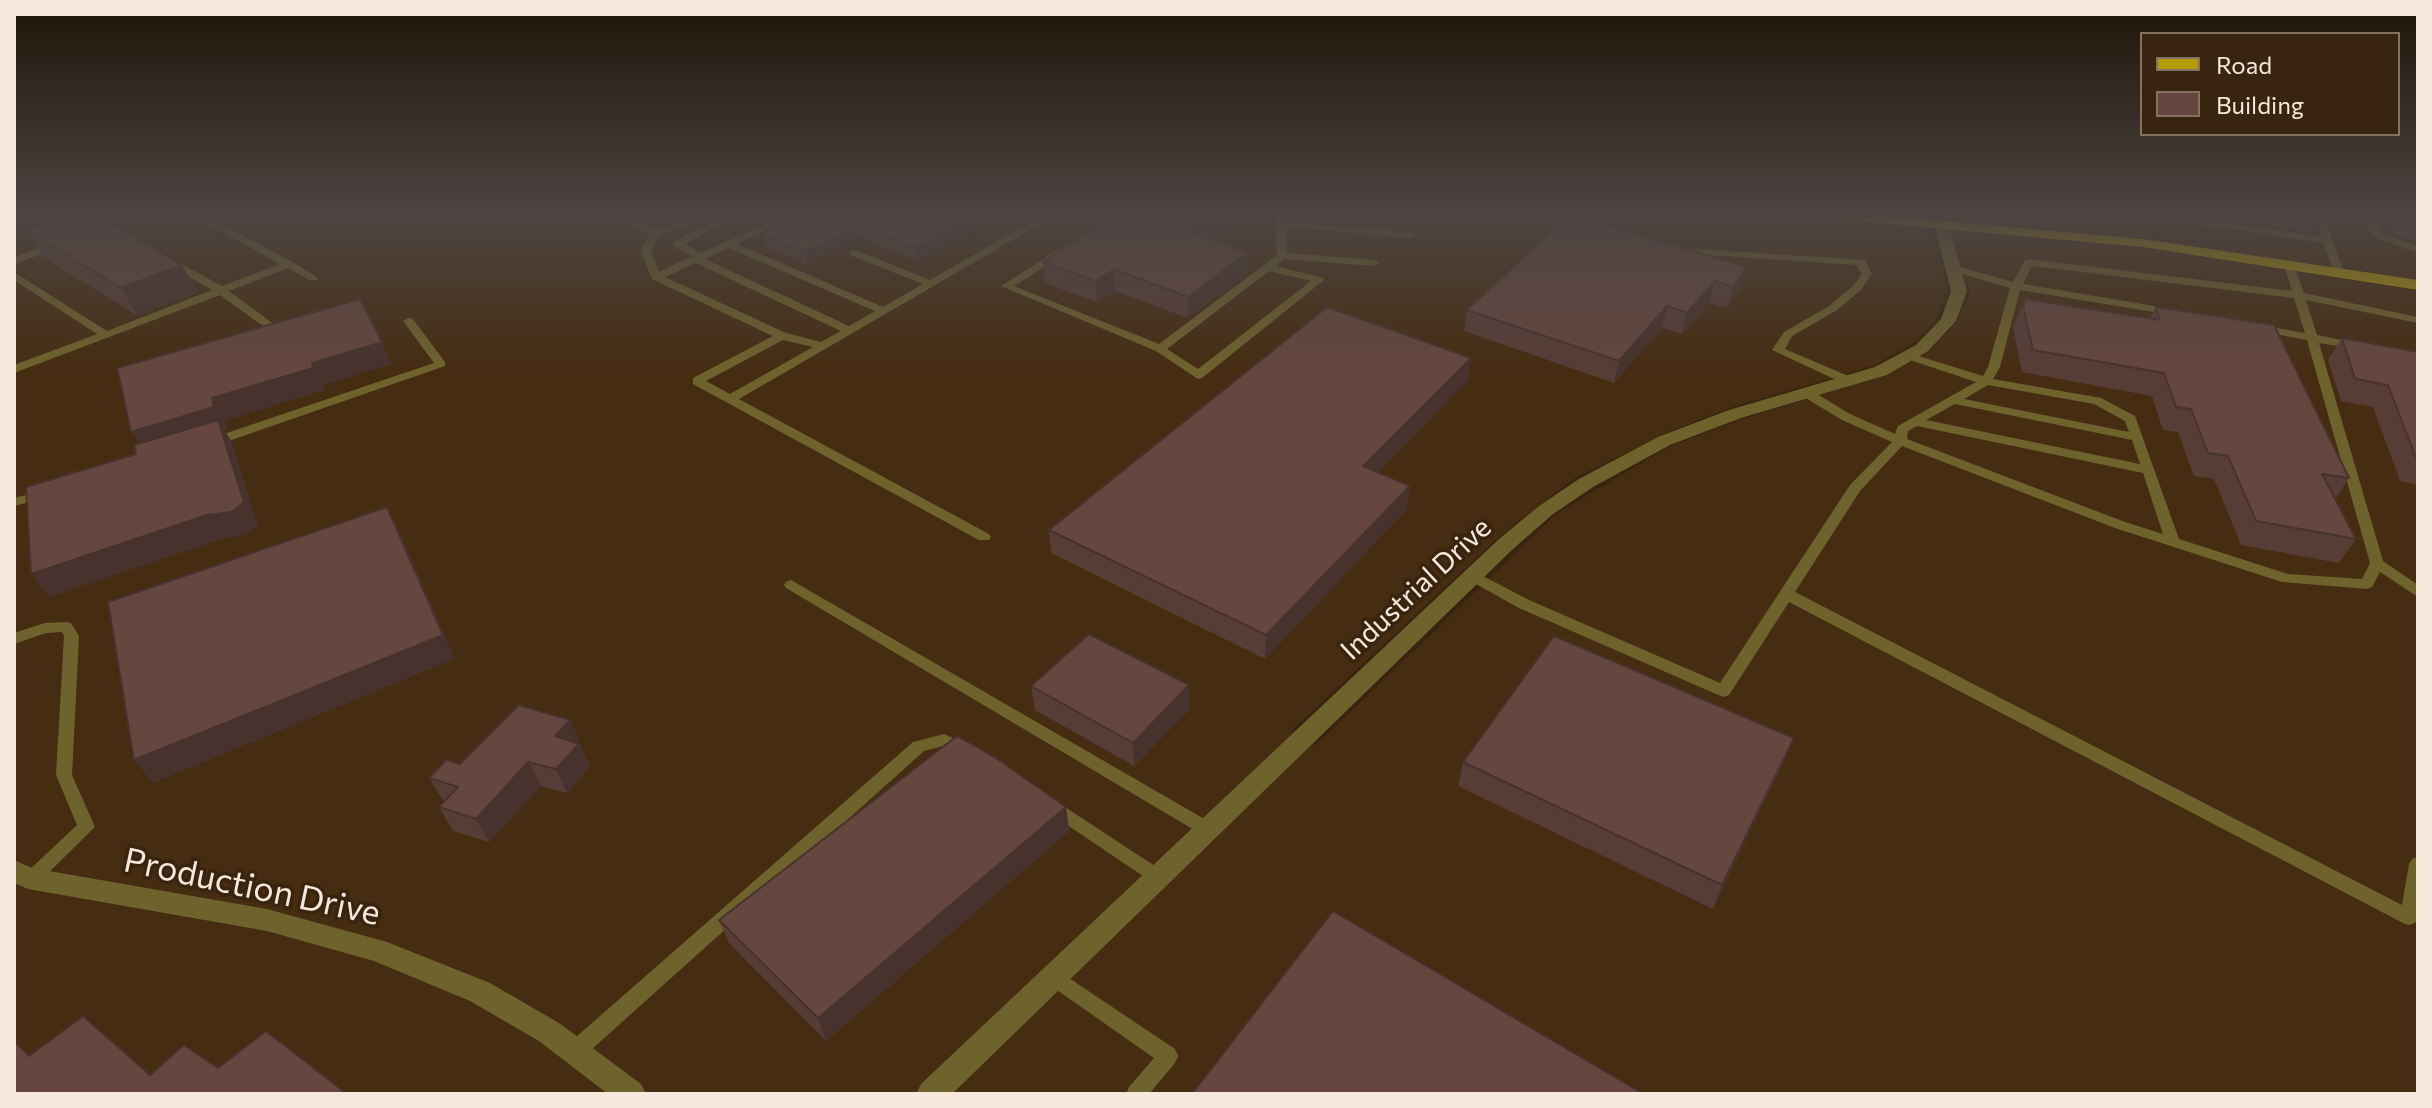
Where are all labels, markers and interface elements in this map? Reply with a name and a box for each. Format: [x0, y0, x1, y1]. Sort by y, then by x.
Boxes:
legend [2140, 32, 2400, 136]
text: Road [2216, 50, 2272, 79]
text: Building [2216, 90, 2304, 119]
street label: Industrial Drive [1334, 511, 1498, 667]
street label: Production Drive [120, 840, 384, 934]

